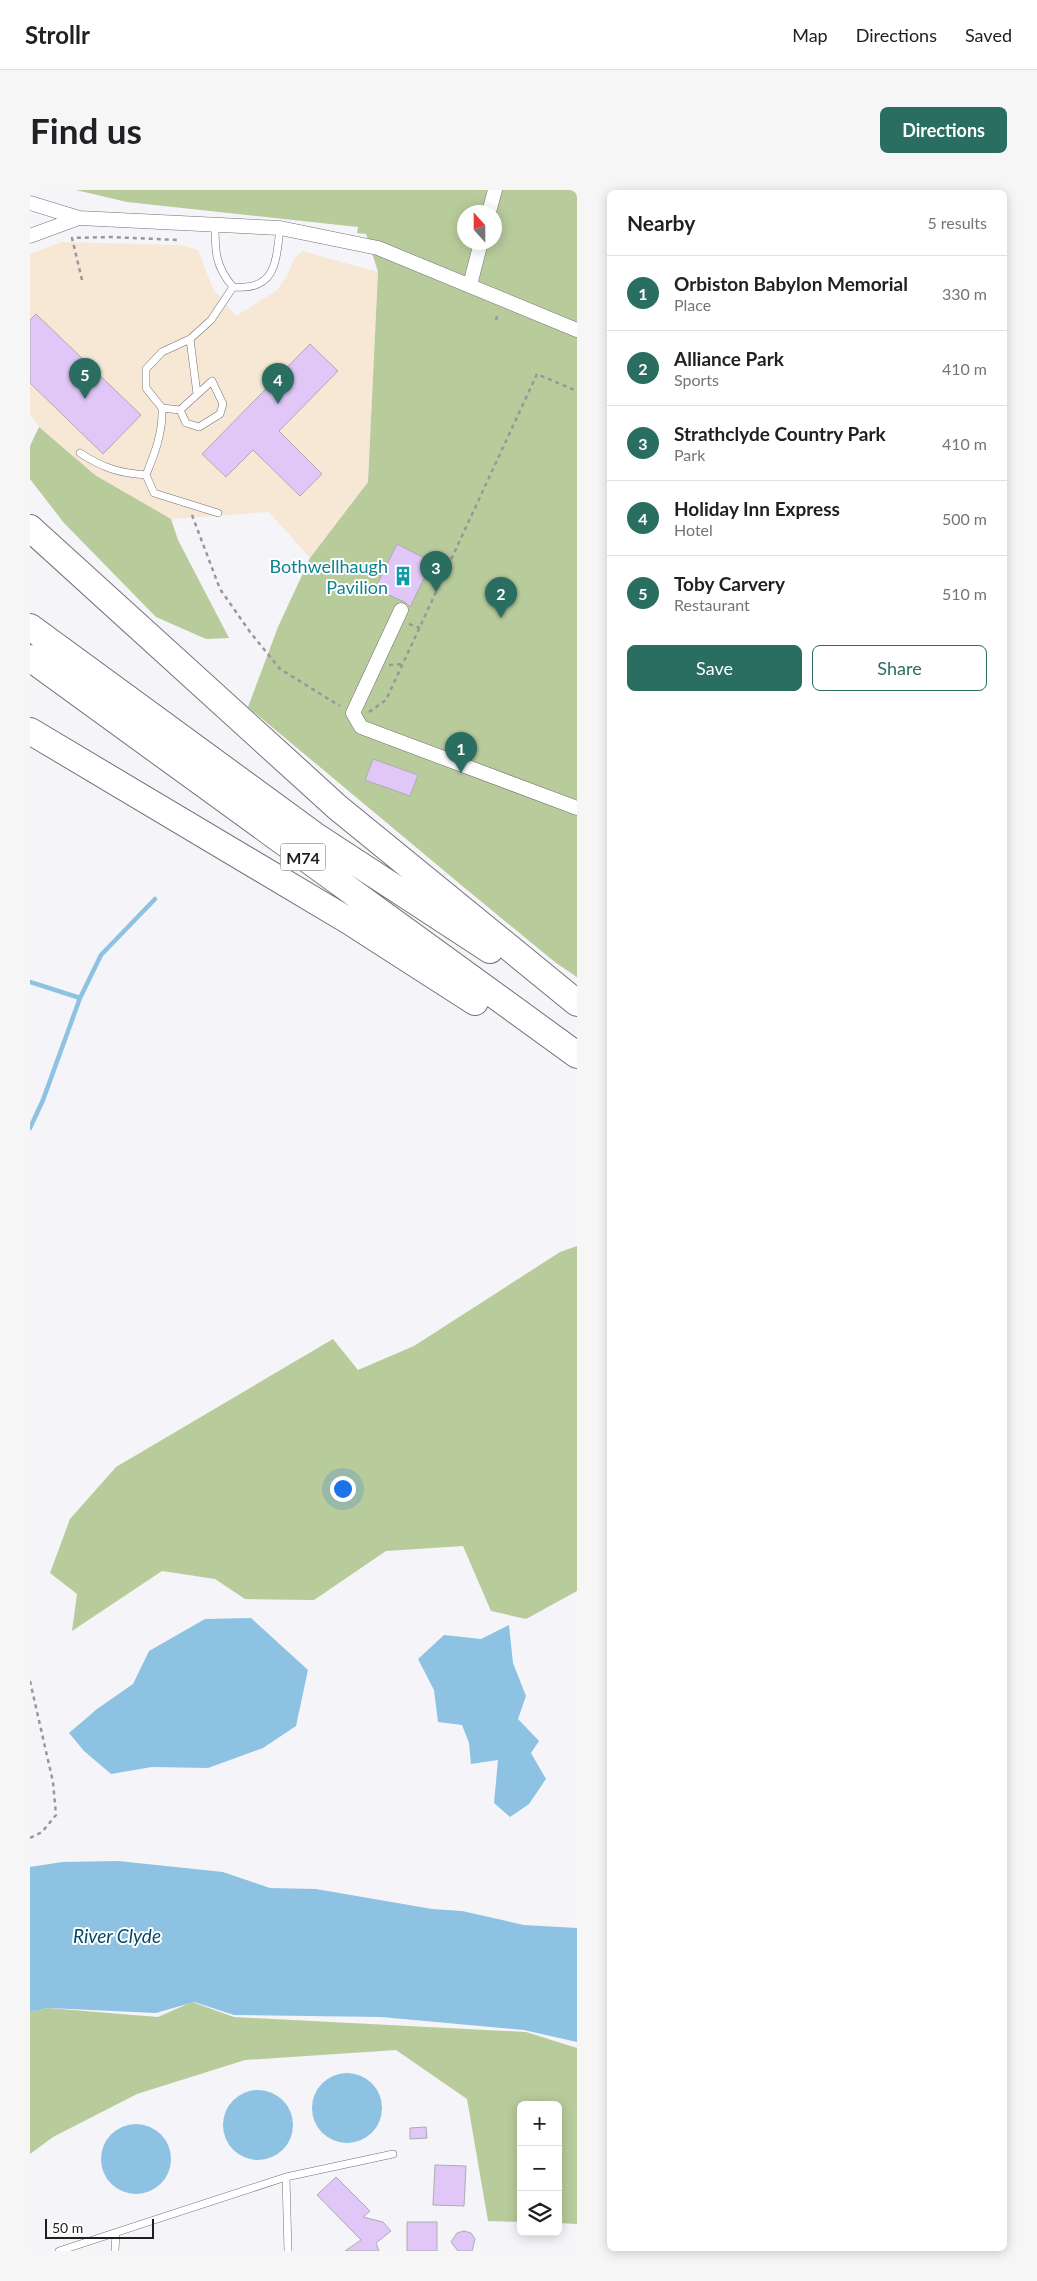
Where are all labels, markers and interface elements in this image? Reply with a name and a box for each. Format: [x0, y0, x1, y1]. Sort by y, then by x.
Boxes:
text: Strollr [25, 20, 90, 49]
text: Map [792, 24, 828, 46]
text: Directions [856, 24, 937, 46]
text: Saved [965, 24, 1012, 46]
button: Directions [880, 107, 1007, 153]
text: Find us [30, 109, 142, 151]
north arrow [457, 205, 502, 250]
text: Nearby [627, 210, 695, 235]
text: 5 results [927, 213, 987, 232]
text: Orbiston Babylon Memorial [674, 272, 908, 295]
text: 1 [638, 284, 648, 303]
text: 330 m [942, 284, 987, 303]
text: Place [674, 295, 711, 314]
text: Alliance Park [674, 347, 784, 370]
pin: 5 [69, 358, 101, 399]
text: 2 [638, 359, 648, 378]
text: 410 m [942, 359, 987, 378]
pin: 4 [262, 363, 294, 404]
text: Sports [674, 370, 719, 389]
text: Strathclyde Country Park [674, 422, 886, 445]
text: 3 [638, 434, 648, 453]
text: 410 m [942, 434, 987, 453]
text: Park [674, 445, 705, 464]
text: Holiday Inn Express [674, 497, 840, 520]
text: 4 [638, 509, 648, 528]
text: 500 m [942, 509, 987, 528]
text: Hotel [674, 520, 713, 539]
pin: 3 [420, 551, 452, 592]
place label: Bothwellhaugh Pavilion [270, 555, 388, 598]
building icon: Bothwellhaugh Pavilion [392, 565, 414, 587]
text: Toby Carvery [674, 572, 785, 595]
pin: 2 [485, 577, 517, 618]
text: 5 [638, 584, 648, 603]
text: 510 m [942, 584, 987, 603]
text: Restaurant [674, 595, 750, 614]
button: Save [627, 645, 802, 691]
button: Share [812, 645, 987, 691]
pin: 1 [445, 732, 477, 773]
road number: M74 [280, 844, 326, 870]
your location [330, 1476, 356, 1502]
water label: River Clyde [73, 1924, 161, 1947]
map controls [517, 2101, 562, 2236]
button: + [517, 2101, 562, 2146]
button: − [517, 2146, 562, 2191]
button: layers [517, 2191, 562, 2236]
scale bar [45, 2216, 154, 2239]
text: 50 m [52, 2219, 83, 2236]

